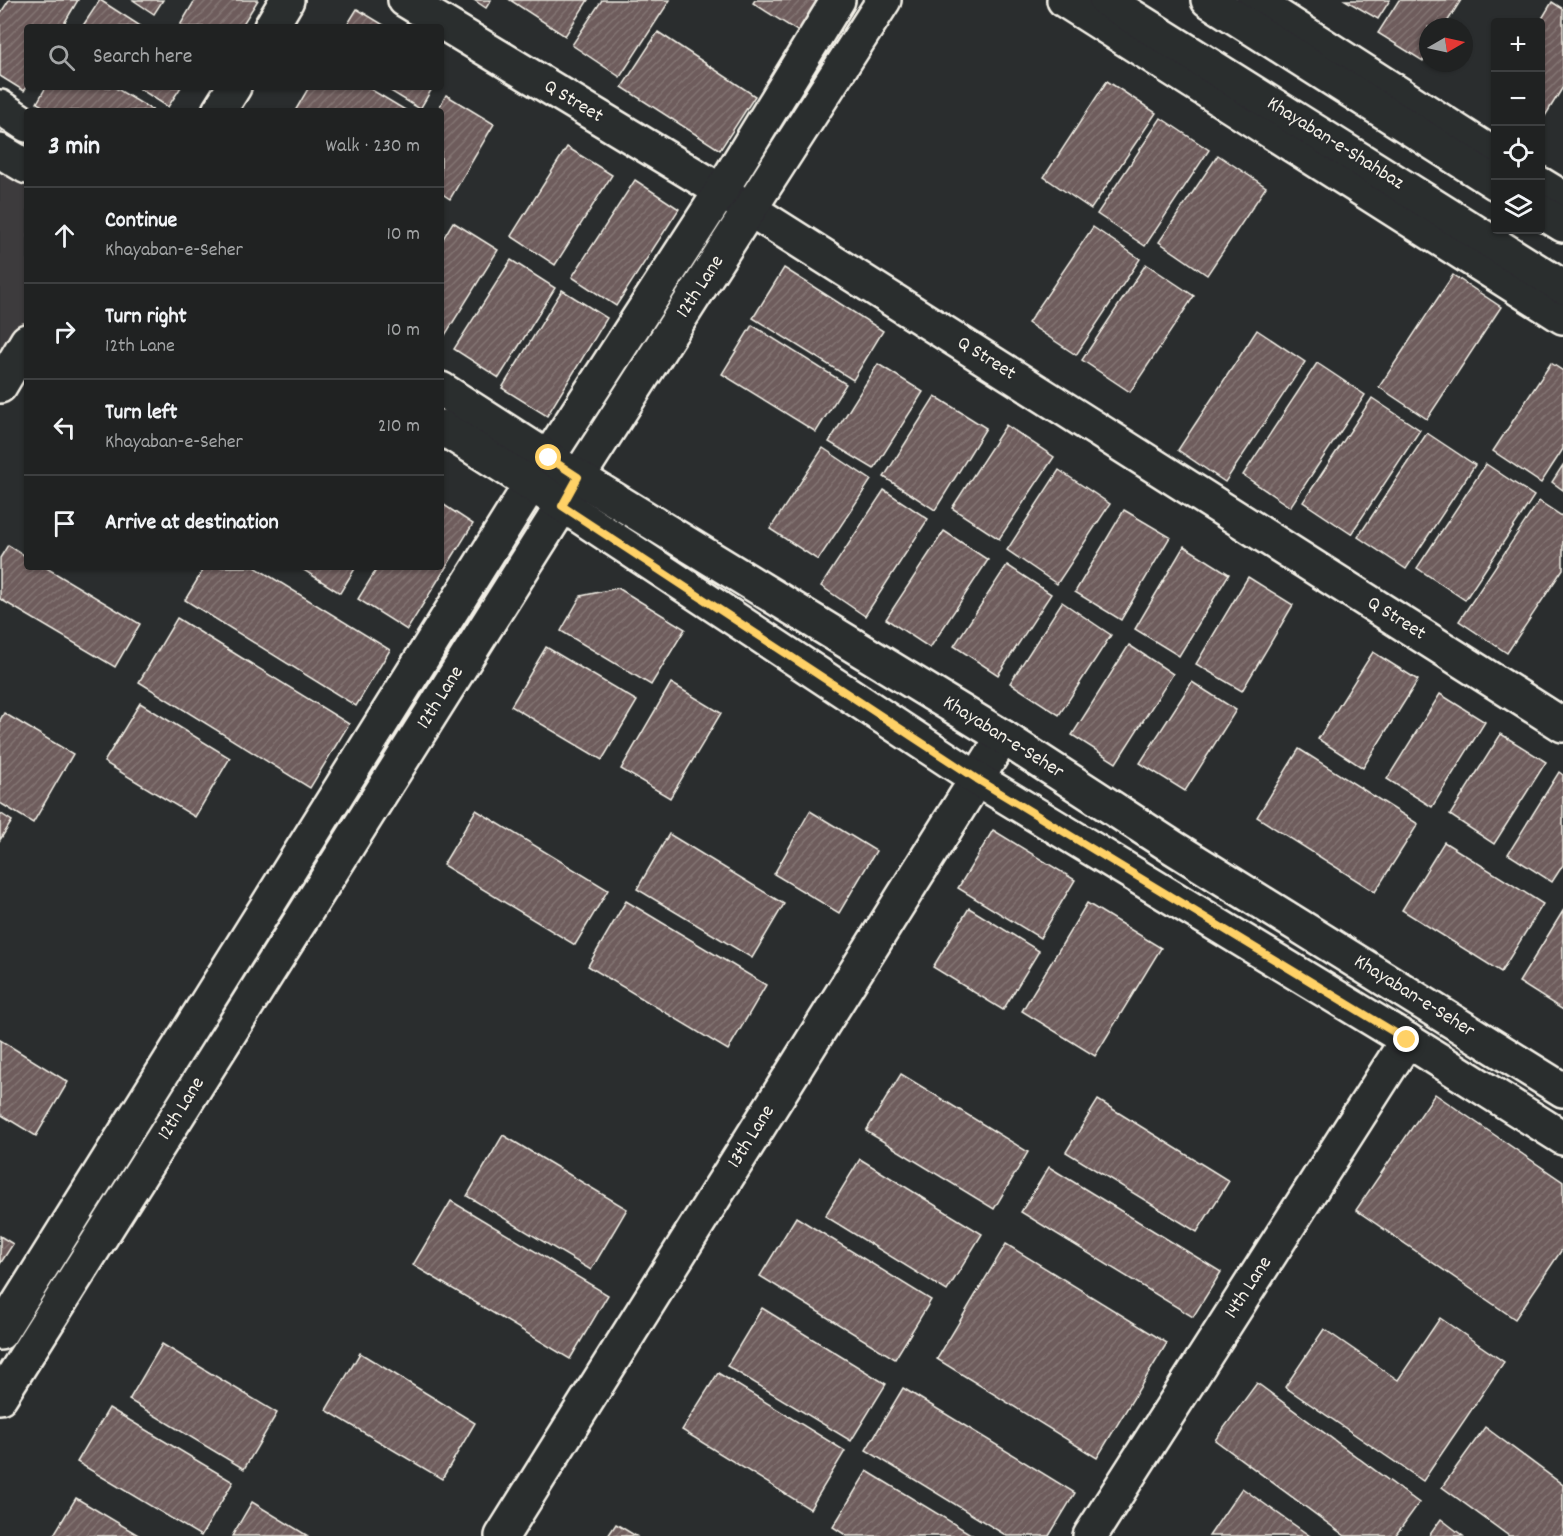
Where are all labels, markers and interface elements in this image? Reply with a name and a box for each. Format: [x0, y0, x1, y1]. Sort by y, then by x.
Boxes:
north arrow [1419, 18, 1473, 72]
map controls [1491, 18, 1545, 234]
button: + [1491, 18, 1545, 72]
search box [24, 24, 444, 90]
icon: search [45, 41, 78, 74]
text: Search here [93, 42, 192, 73]
button: − [1491, 72, 1545, 126]
street label: Q Street [538, 73, 608, 131]
street label: Khayaban-e-Shahbaz [1261, 90, 1409, 198]
button: locate [1491, 126, 1545, 180]
text: 3 min [48, 129, 100, 166]
text: Walk · 230 m [326, 133, 420, 161]
button: layers [1491, 180, 1545, 234]
text: Continue [105, 206, 177, 237]
icon: ahead [48, 219, 81, 252]
text: 10 m [386, 221, 420, 249]
text: Khayaban-e-Seher [105, 237, 243, 265]
street label: 12th Lane [670, 250, 732, 324]
text: Turn right [105, 302, 187, 333]
icon: right [48, 315, 81, 348]
text: 10 m [386, 317, 420, 345]
street label: Q Street [951, 330, 1021, 388]
text: 12th Lane [105, 333, 175, 361]
text: Turn left [105, 398, 177, 429]
icon: left [48, 411, 81, 444]
text: 210 m [378, 413, 420, 441]
text: Khayaban-e-Seher [105, 429, 243, 457]
route start [535, 444, 561, 470]
icon: arrive [48, 507, 81, 540]
text: Arrive at destination [105, 508, 279, 539]
street label: Q Street [1361, 590, 1431, 648]
street label: 12th Lane [411, 661, 471, 735]
street label: Khayaban-e-Seher [937, 690, 1069, 787]
street label: Khayaban-e-Seher [1348, 949, 1480, 1046]
route end [1393, 1026, 1419, 1052]
street label: 12th Lane [152, 1072, 212, 1146]
street label: 13th Lane [722, 1100, 783, 1174]
street label: 14th Lane [1218, 1251, 1280, 1325]

